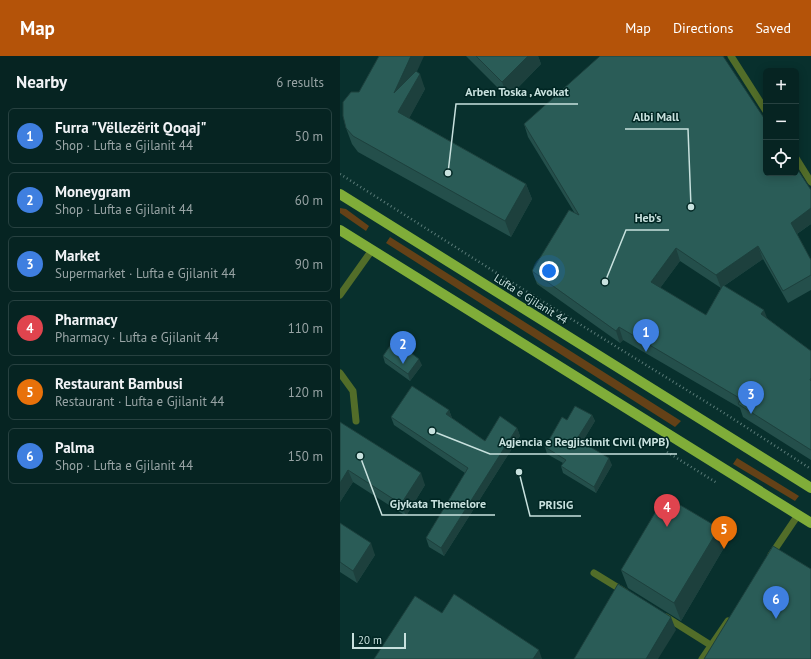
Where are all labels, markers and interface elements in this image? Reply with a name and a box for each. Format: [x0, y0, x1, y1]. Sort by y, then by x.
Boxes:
text: Map [20, 16, 55, 40]
text: Map [625, 19, 651, 37]
text: Directions [673, 19, 733, 37]
text: Saved [755, 19, 791, 37]
map controls [763, 68, 799, 176]
button: + [763, 68, 799, 104]
text: Nearby [16, 71, 67, 93]
text: 6 results [276, 74, 324, 91]
callout: Arben Toska , Avokat [456, 80, 578, 104]
text: Arben Toska , Avokat [465, 84, 570, 99]
button: − [763, 104, 799, 140]
callout: Albi Mall [625, 105, 688, 129]
text: Albi Mall [633, 109, 680, 124]
text: Furra "Vëllezërit Qoqaj" [55, 118, 206, 137]
text: 1 [26, 128, 34, 145]
text: 50 m [295, 128, 323, 145]
text: Shop · Lufta e Gjilanit 44 [55, 137, 193, 154]
button: locate [763, 140, 799, 176]
text: Moneygram [55, 182, 131, 201]
text: 2 [26, 192, 34, 209]
text: 60 m [295, 192, 323, 209]
text: Shop · Lufta e Gjilanit 44 [55, 201, 193, 218]
callout: Heb's [626, 206, 669, 230]
text: Heb's [635, 210, 661, 225]
text: Market [55, 246, 100, 265]
text: 3 [26, 256, 34, 273]
text: 90 m [295, 256, 323, 273]
your location [539, 261, 559, 281]
text: Supermarket · Lufta e Gjilanit 44 [55, 265, 236, 282]
street label: Lufta e Gjilanit 44 [492, 271, 570, 327]
text: Pharmacy [55, 310, 117, 329]
pin: 1 [633, 319, 659, 352]
text: 4 [26, 320, 34, 337]
text: 110 m [288, 320, 323, 337]
text: Pharmacy · Lufta e Gjilanit 44 [55, 329, 219, 346]
pin: 2 [390, 331, 416, 364]
text: Restaurant Bambusi [55, 374, 183, 393]
pin: 3 [738, 381, 764, 414]
text: 5 [26, 384, 34, 401]
text: 120 m [288, 384, 323, 401]
text: Restaurant · Lufta e Gjilanit 44 [55, 393, 224, 410]
callout: Agjencia e Regjistimit Civil (MPB) [490, 430, 677, 454]
text: Agjencia e Regjistimit Civil (MPB) [499, 434, 669, 449]
text: Palma [55, 438, 95, 457]
text: 6 [26, 448, 34, 465]
text: 150 m [288, 448, 323, 465]
text: Shop · Lufta e Gjilanit 44 [55, 457, 193, 474]
callout: Gjykata Themelore [382, 491, 495, 515]
callout: PRISIG [530, 492, 581, 516]
pin: 4 [654, 494, 680, 527]
text: Gjykata Themelore [390, 496, 486, 511]
text: PRISIG [539, 497, 573, 512]
pin: 5 [711, 516, 737, 549]
pin: 6 [763, 586, 789, 619]
scale bar [352, 631, 406, 650]
text: 20 m [358, 633, 382, 647]

